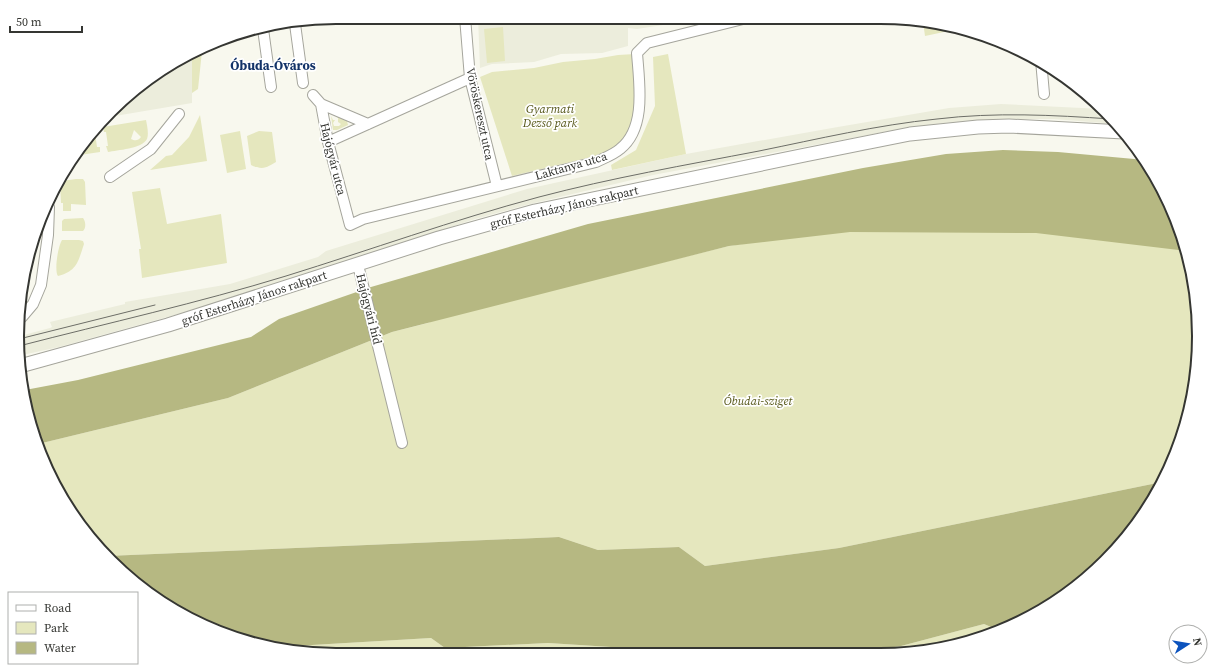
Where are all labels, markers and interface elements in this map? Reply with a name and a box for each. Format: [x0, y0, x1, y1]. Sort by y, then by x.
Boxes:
scale bar [10, 8, 82, 34]
text: 50 m [16, 14, 42, 30]
district label: Óbuda-Óváros [230, 57, 316, 74]
street label: Vöröskereszt utca [462, 66, 498, 163]
park label: Gyarmati Dezső park [522, 101, 578, 131]
street label: Hajógyár utca [316, 121, 350, 198]
street label: Laktanya utca [533, 148, 610, 184]
street label: gróf Esterházy János rakpart [488, 182, 640, 232]
street label: gróf Esterházy János rakpart [179, 267, 329, 329]
street label: Hajógyári híd [352, 272, 386, 346]
park label: Óbudai-sziget [724, 393, 793, 409]
legend [8, 592, 138, 664]
text: Road [44, 600, 71, 616]
text: Park [44, 620, 69, 636]
north arrow [1168, 624, 1208, 664]
text: N [1189, 637, 1205, 648]
text: Water [44, 640, 76, 656]

